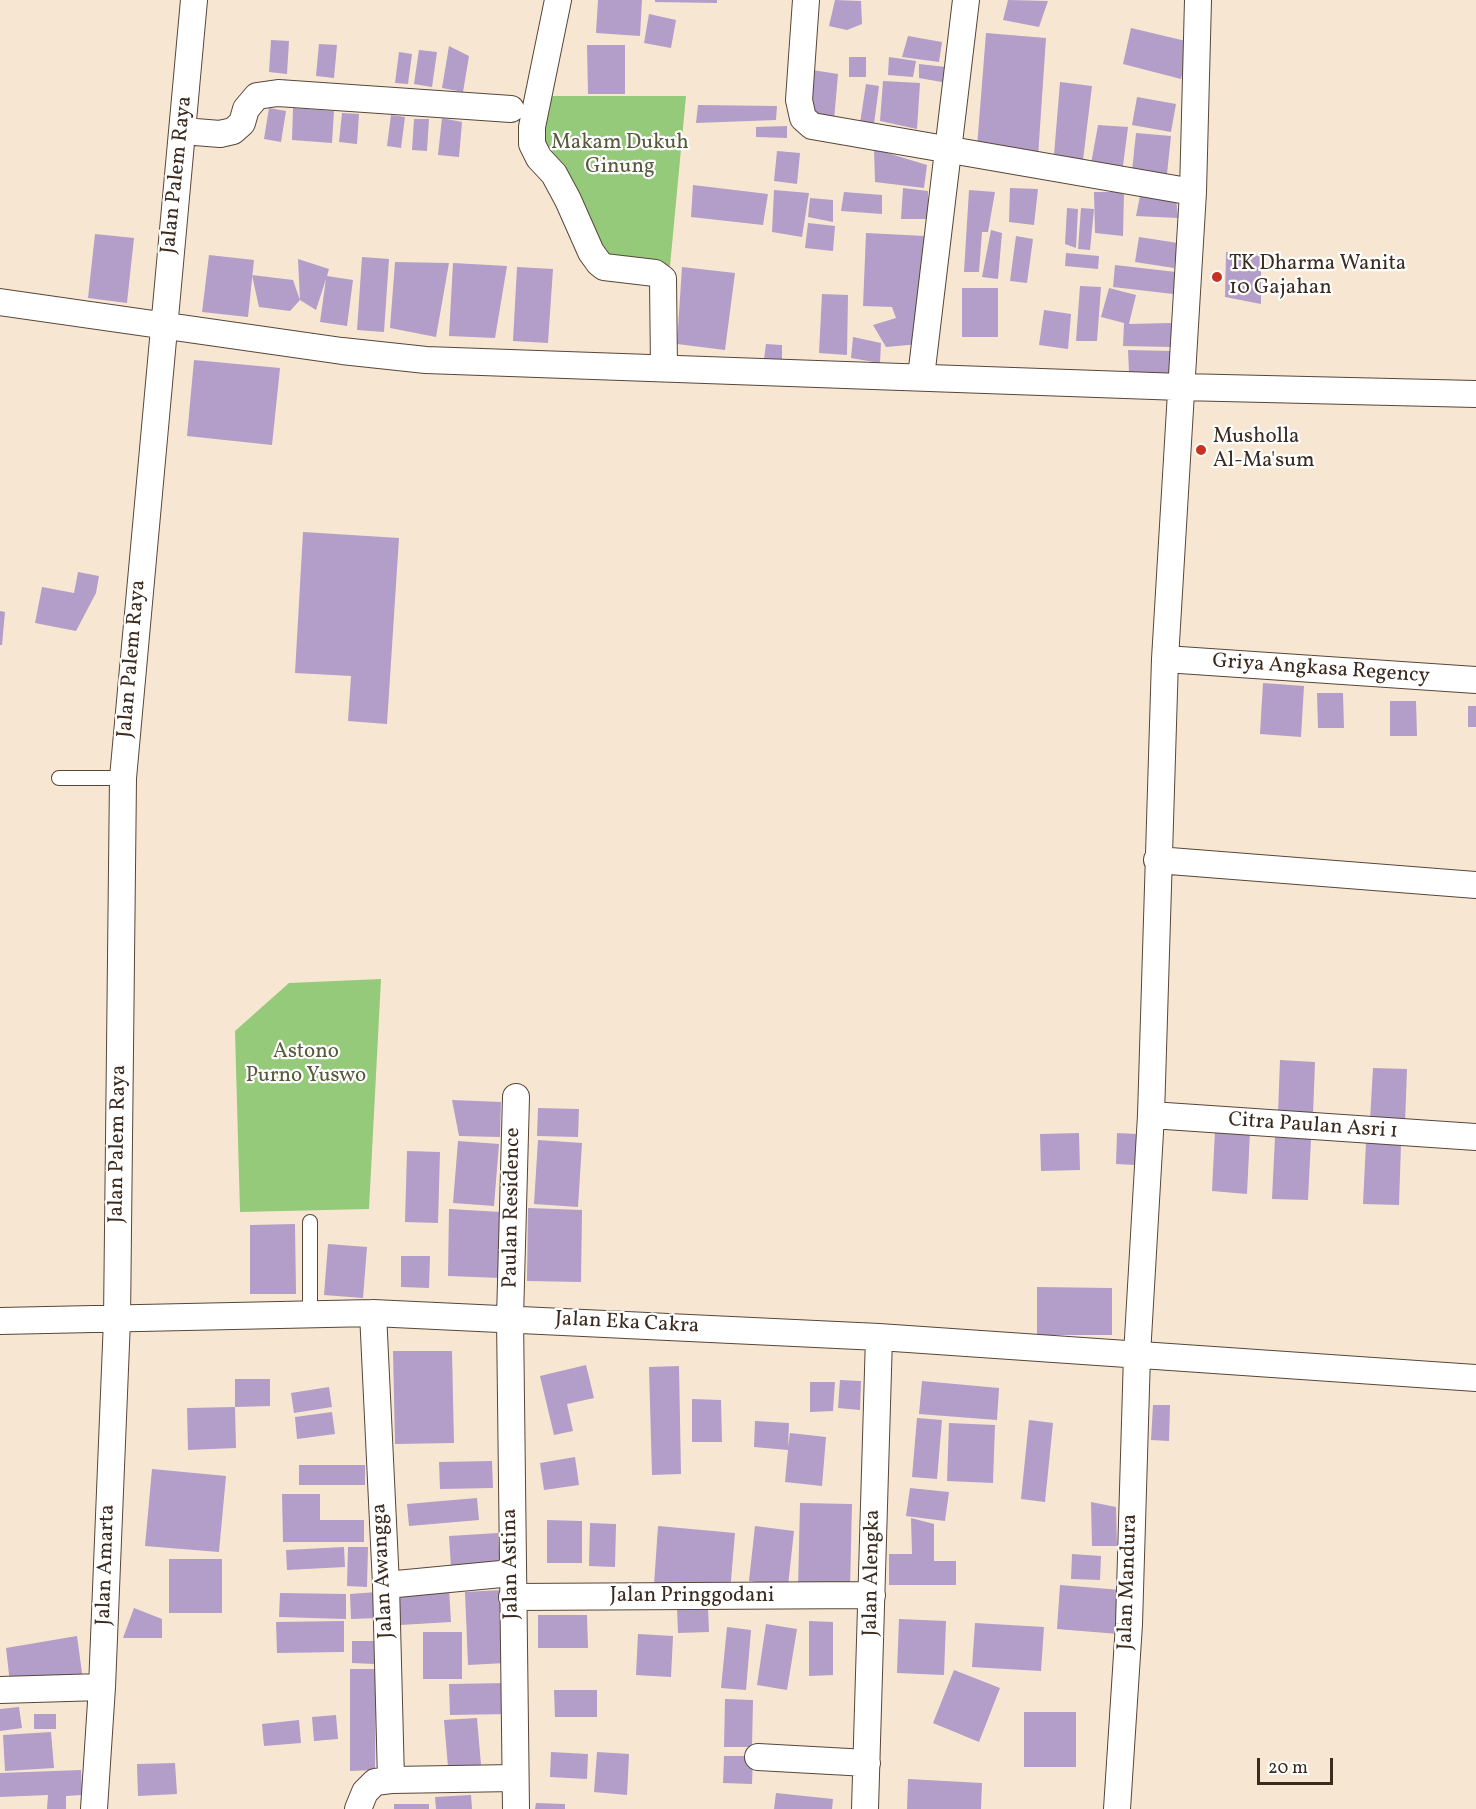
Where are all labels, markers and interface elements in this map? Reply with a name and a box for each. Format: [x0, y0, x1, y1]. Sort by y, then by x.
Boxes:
street label: Jalan Palem Raya [157, 95, 199, 255]
park label: Makam Dukuh Ginung [551, 131, 689, 181]
place label: TK Dharma Wanita 10 Gajahan [1229, 252, 1406, 302]
marker: TK Dharma Wanita 10 Gajahan [1210, 270, 1224, 284]
place label: Musholla Al-Ma'sum [1213, 425, 1315, 475]
marker: Musholla Al-Ma'sum [1194, 443, 1208, 457]
street label: Jalan Palem Raya [114, 579, 152, 739]
street label: Griya Angkasa Regency [1211, 650, 1431, 690]
park label: Astono Purno Yuswo [246, 1040, 366, 1090]
street label: Jalan Palem Raya [105, 1065, 133, 1223]
street label: Citra Paulan Asri 1 [1227, 1108, 1399, 1146]
street label: Paulan Residence [499, 1127, 527, 1289]
street label: Jalan Eka Cakra [554, 1308, 700, 1340]
street label: Jalan Awangga [368, 1503, 400, 1639]
street label: Jalan Amarta [92, 1504, 122, 1626]
street label: Jalan Astina [498, 1508, 526, 1620]
street label: Jalan Alengka [859, 1509, 887, 1637]
street label: Jalan Mandura [1114, 1513, 1144, 1651]
street label: Jalan Pringgodani [610, 1584, 774, 1610]
scale bar [1260, 1746, 1336, 1784]
text: 20 m [1268, 1756, 1308, 1781]

